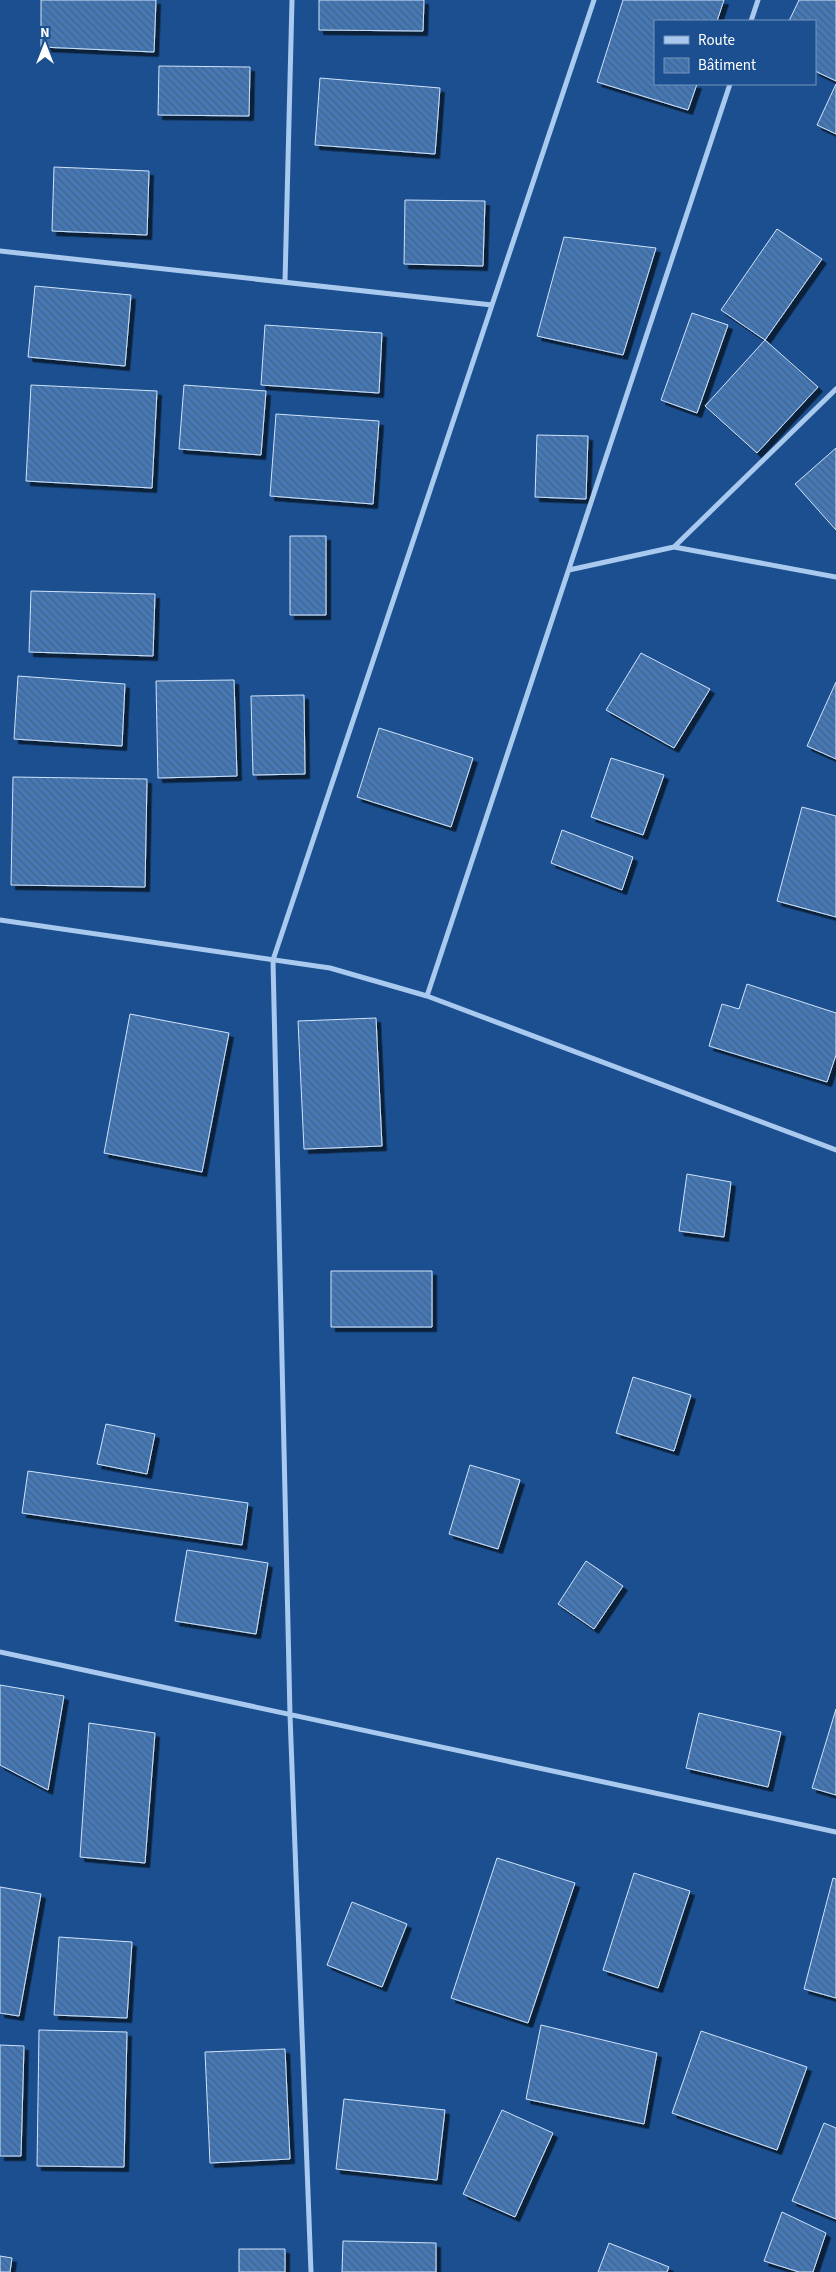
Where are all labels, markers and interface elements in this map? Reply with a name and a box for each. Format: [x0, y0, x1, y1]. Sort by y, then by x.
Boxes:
north arrow [20, 20, 70, 70]
legend [654, 20, 816, 85]
text: N [40, 23, 50, 43]
text: Route [698, 30, 735, 51]
text: Bâtiment [698, 55, 756, 76]

